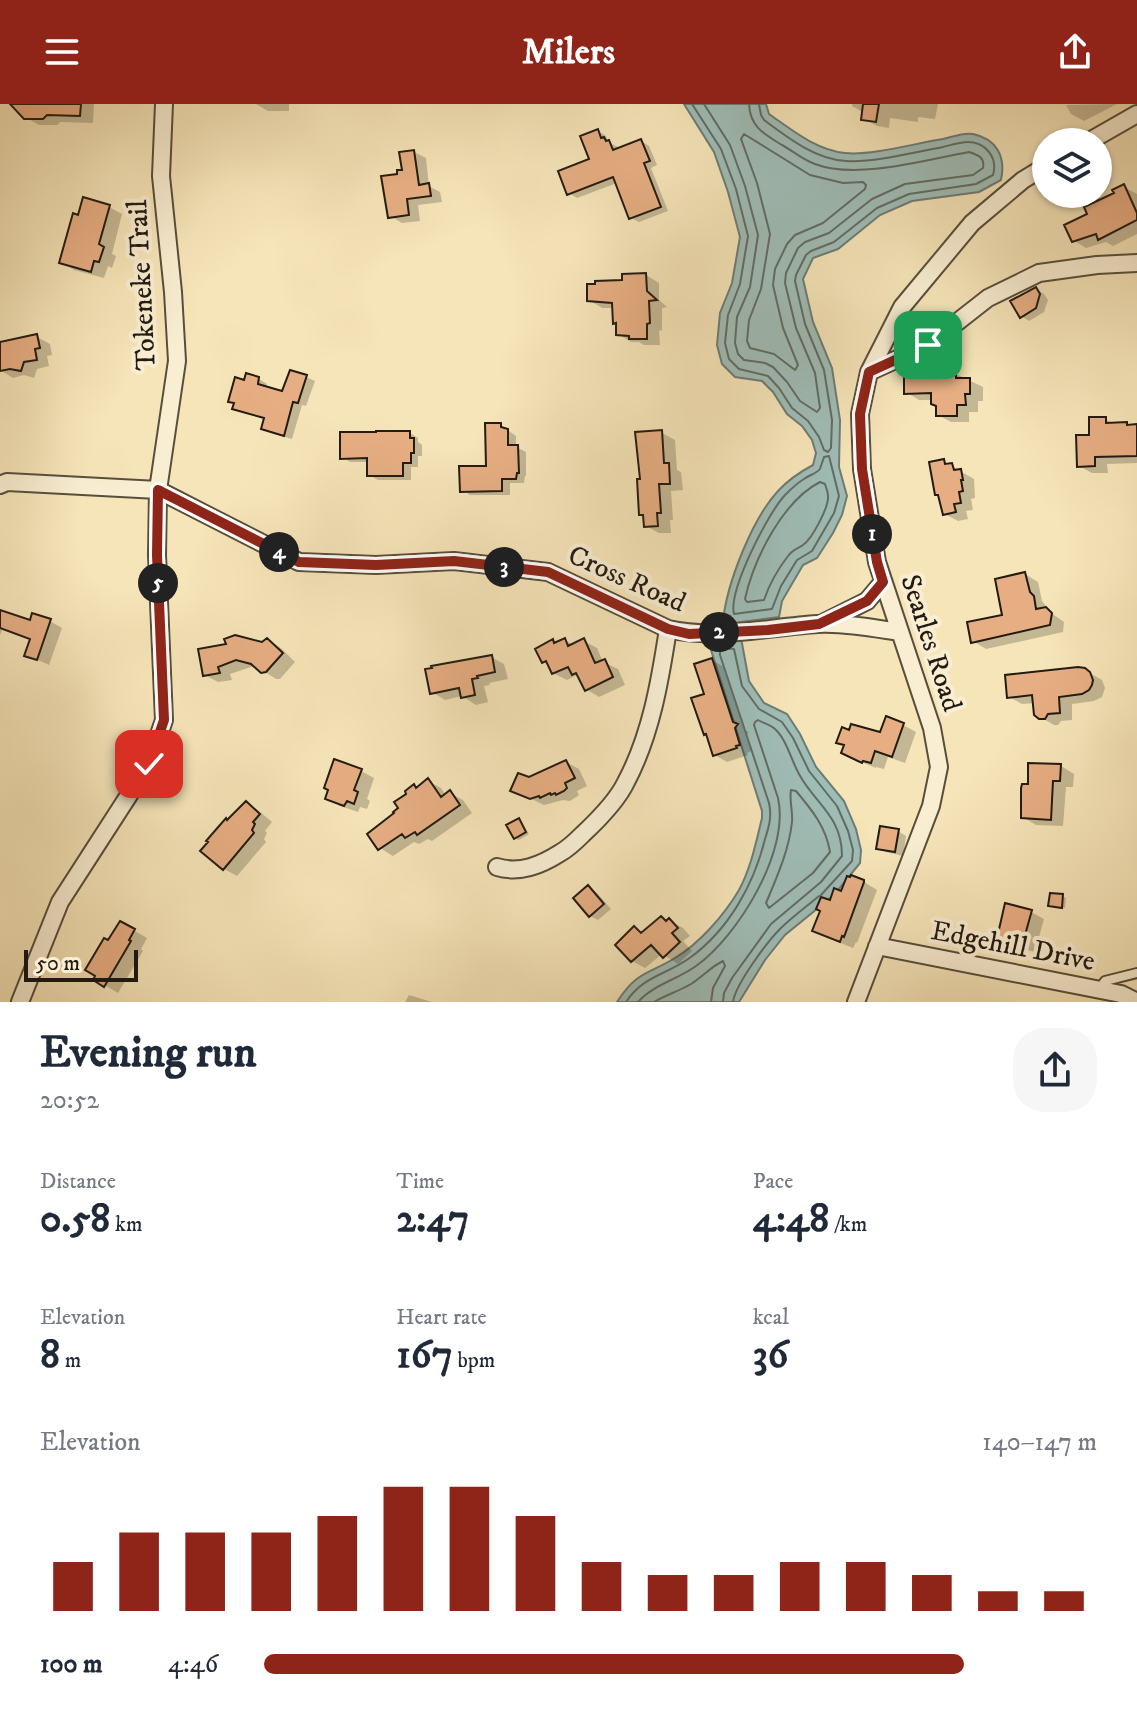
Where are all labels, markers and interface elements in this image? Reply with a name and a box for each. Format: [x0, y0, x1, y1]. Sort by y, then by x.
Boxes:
icon: menu [40, 30, 84, 74]
text: Milers [522, 30, 615, 75]
icon: share [1053, 30, 1097, 74]
map controls [1032, 128, 1112, 208]
button: layers [1032, 128, 1112, 208]
street label: Tokeneke Trail [120, 198, 164, 371]
pin [894, 311, 962, 379]
icon: arrive [906, 323, 950, 367]
pin: 1 [852, 514, 892, 554]
text: 1 [868, 520, 876, 547]
pin: 4 [259, 532, 299, 572]
text: 4 [273, 538, 285, 565]
street label: Cross Road [563, 538, 691, 620]
pin: 3 [484, 547, 524, 587]
text: 3 [500, 553, 508, 580]
pin: 5 [138, 563, 178, 603]
text: 5 [153, 569, 163, 596]
street label: Searles Road [892, 570, 970, 716]
pin: 2 [699, 612, 739, 652]
text: 2 [714, 618, 724, 645]
pin [115, 730, 183, 798]
icon: check [127, 742, 171, 786]
street label: Edgehill Drive [928, 913, 1098, 979]
scale bar [24, 946, 138, 982]
text: 50 m [36, 950, 80, 977]
text: Evening run [40, 1026, 257, 1081]
button: share [1013, 1028, 1097, 1112]
text: 20:52 [40, 1084, 99, 1117]
text: Distance [40, 1168, 116, 1195]
text: Time [396, 1168, 444, 1195]
text: Pace [753, 1168, 793, 1195]
text: 0.58 [40, 1195, 110, 1245]
text: 2:47 [396, 1195, 469, 1245]
text: 4:48 [753, 1195, 829, 1245]
text: km [110, 1211, 142, 1238]
text: /km [829, 1211, 867, 1238]
text: Elevation [40, 1304, 125, 1331]
text: Heart rate [396, 1304, 487, 1331]
text: kcal [753, 1304, 789, 1331]
text: 8 [40, 1331, 60, 1381]
text: 167 [396, 1331, 453, 1381]
text: 36 [753, 1331, 788, 1381]
text: m [60, 1347, 81, 1374]
text: bpm [453, 1347, 495, 1374]
text: Elevation [40, 1426, 141, 1459]
text: 140–147 m [982, 1426, 1097, 1459]
text: 100 m [40, 1648, 103, 1681]
text: 4:46 [168, 1648, 218, 1681]

